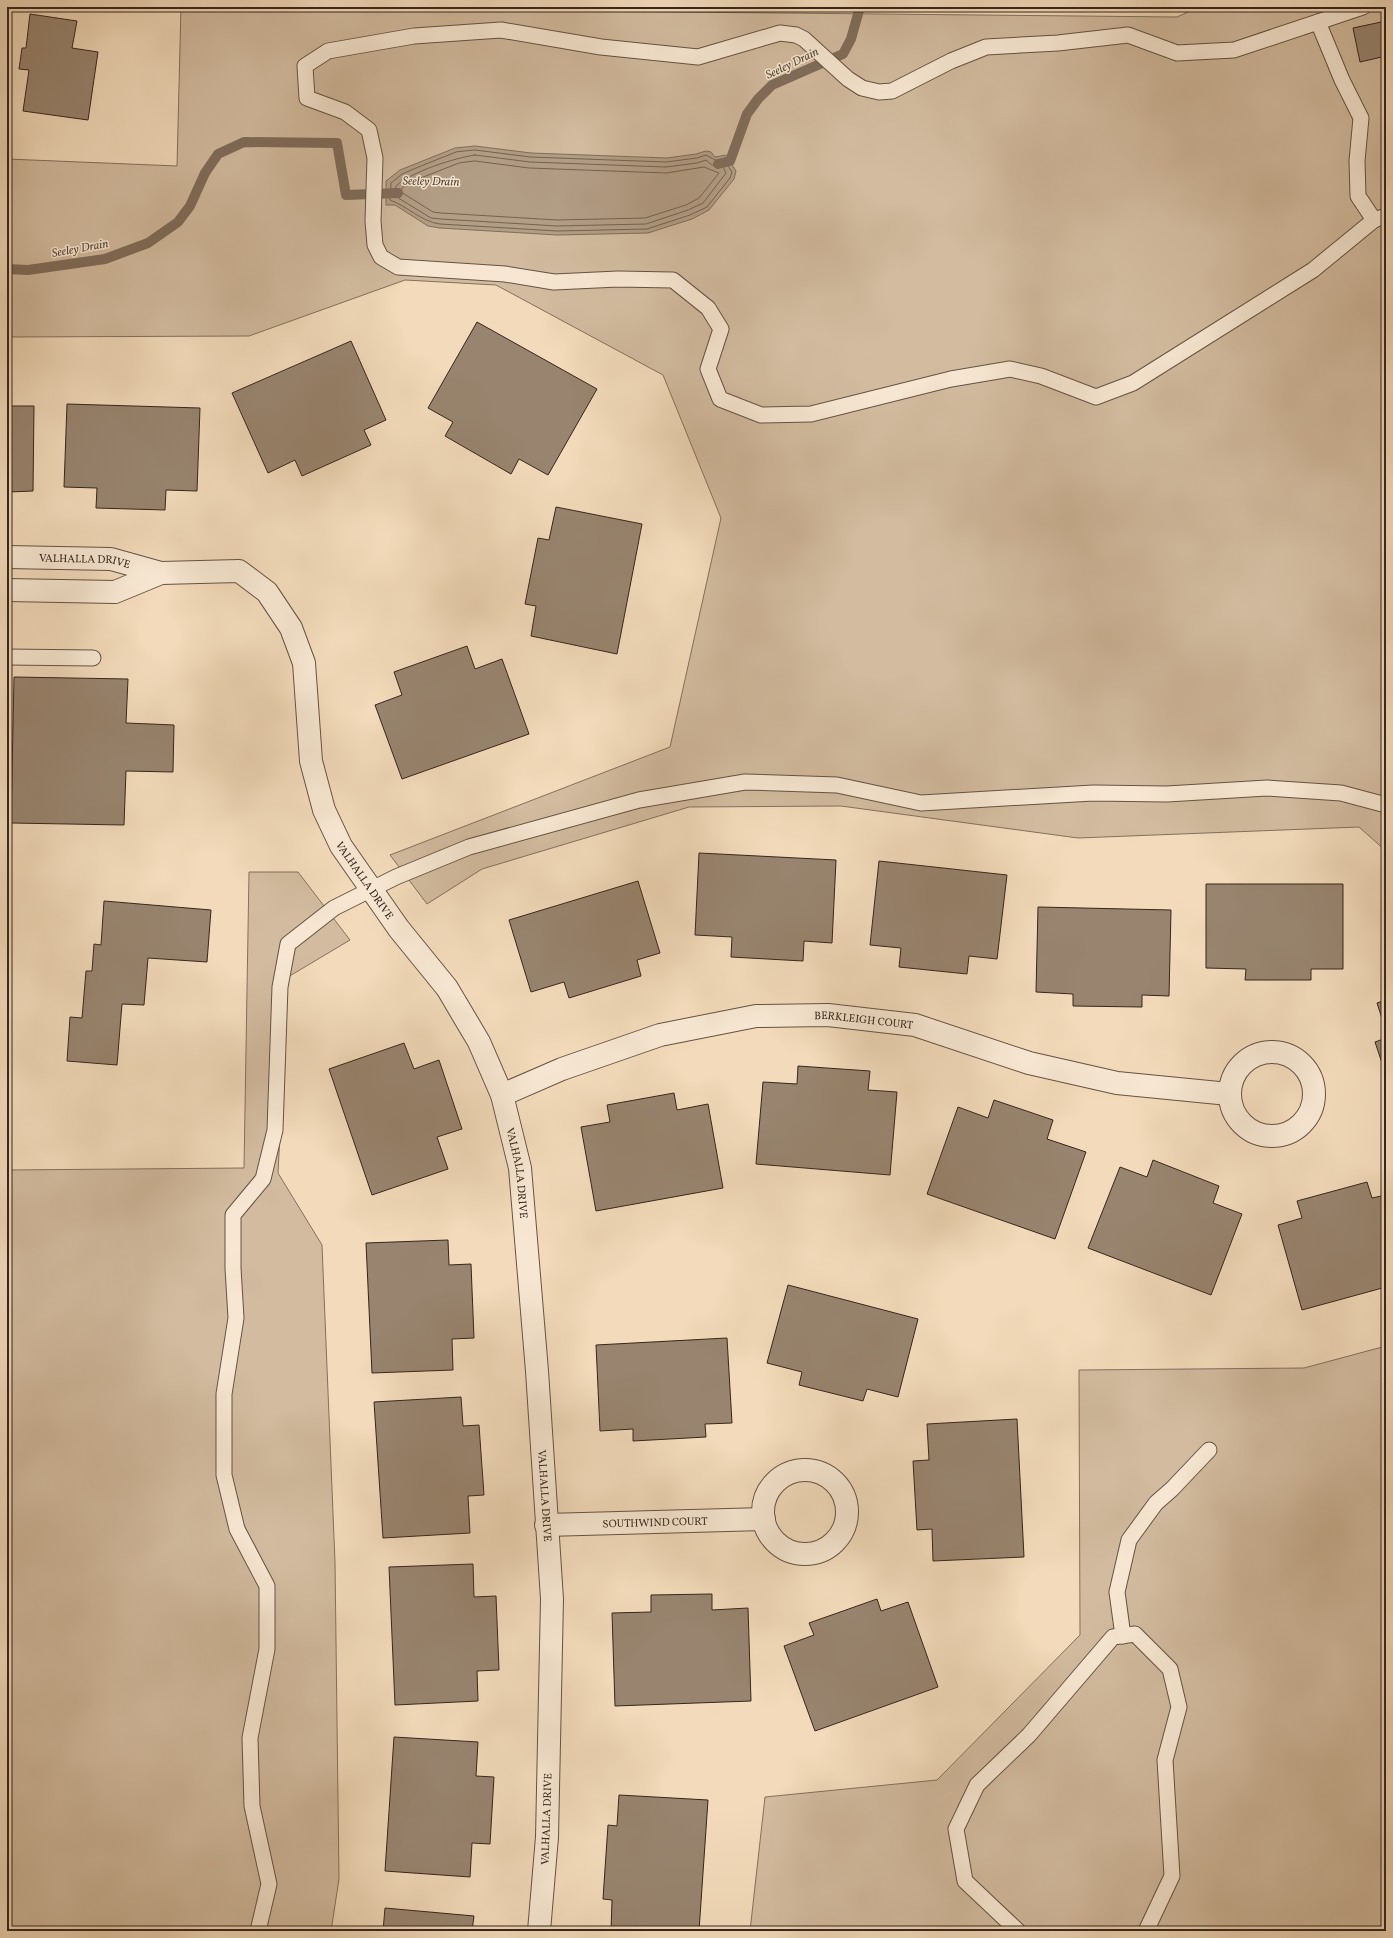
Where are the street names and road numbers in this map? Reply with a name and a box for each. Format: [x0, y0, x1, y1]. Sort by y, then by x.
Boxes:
street label: VALHALLA DRIVE [39, 552, 132, 573]
street label: VALHALLA DRIVE [331, 840, 396, 923]
street label: BERKLEIGH COURT [814, 1009, 914, 1034]
street label: VALHALLA DRIVE [501, 1126, 530, 1220]
street label: VALHALLA DRIVE [533, 1449, 554, 1542]
street label: SOUTHWIND COURT [602, 1515, 708, 1532]
street label: VALHALLA DRIVE [538, 1773, 557, 1865]

